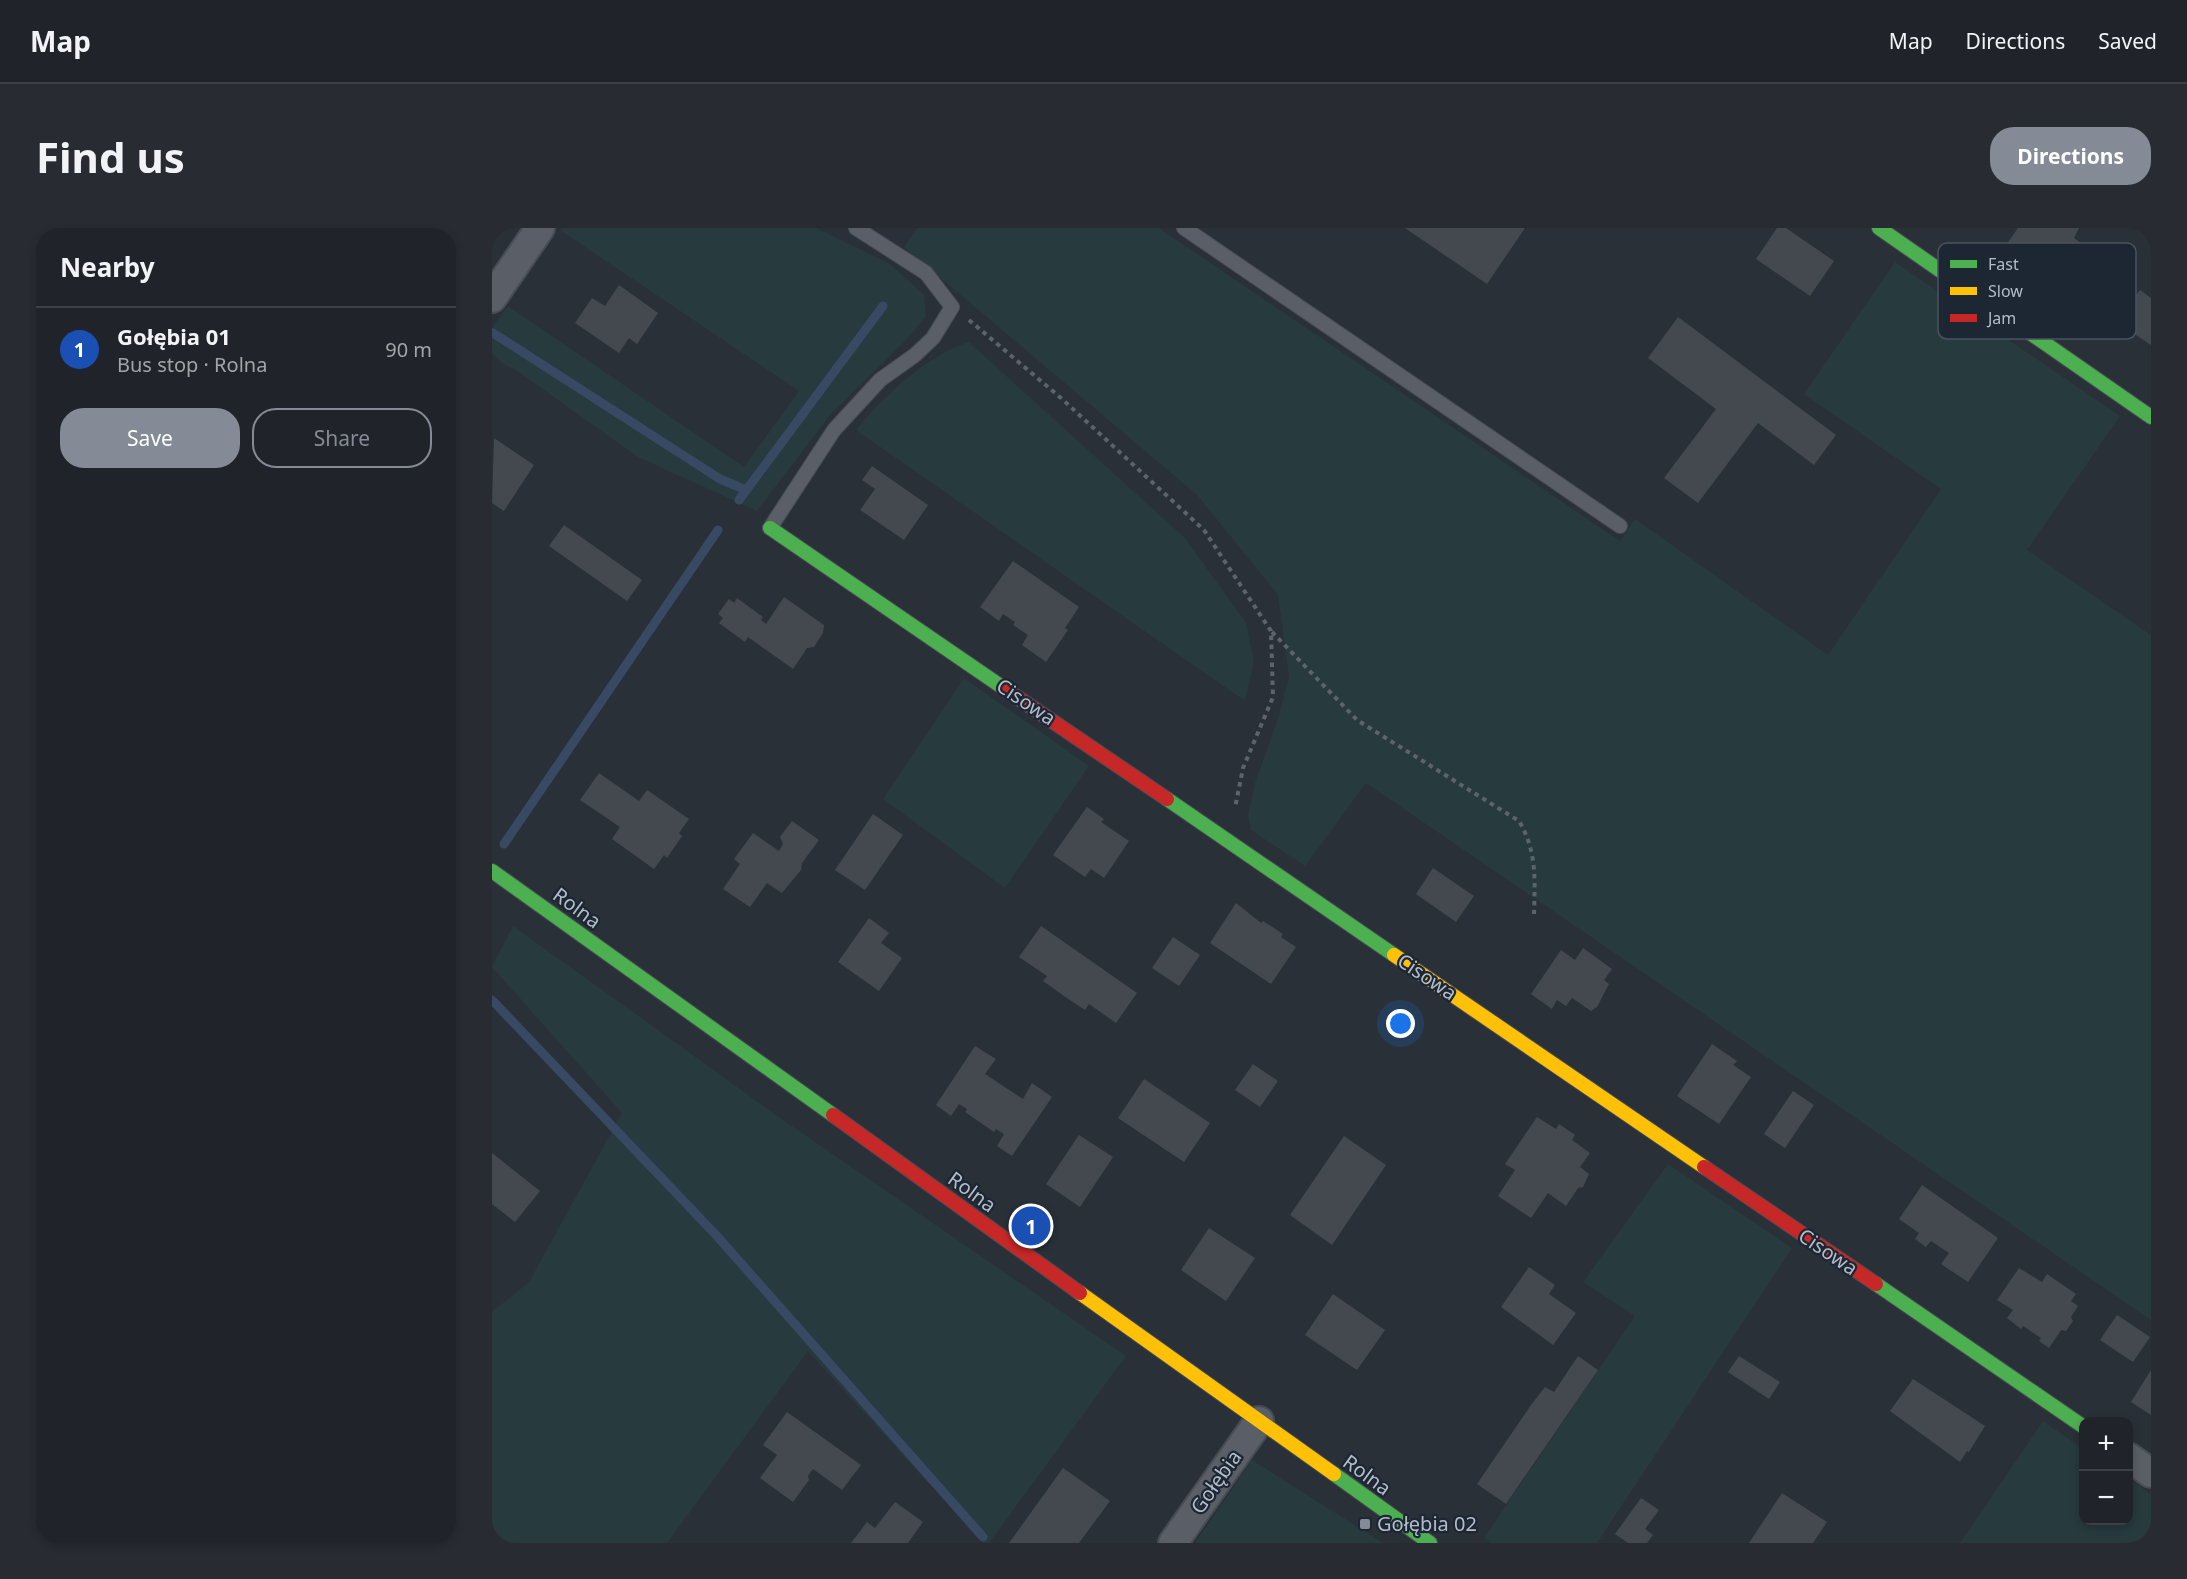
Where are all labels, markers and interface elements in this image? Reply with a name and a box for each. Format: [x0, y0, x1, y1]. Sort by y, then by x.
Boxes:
text: Map [30, 22, 91, 60]
text: Map [1889, 27, 1933, 55]
text: Directions [1966, 27, 2065, 55]
text: Saved [2098, 27, 2157, 55]
button: Directions [1990, 127, 2151, 185]
text: Find us [36, 128, 185, 185]
legend [1938, 243, 2136, 339]
text: Nearby [60, 249, 155, 285]
text: Fast [1988, 253, 2019, 275]
text: Slow [1988, 280, 2023, 302]
text: Jam [1986, 307, 2016, 329]
text: Gołębia 01 [117, 321, 231, 351]
text: 1 [74, 336, 85, 363]
text: 90 m [385, 336, 432, 363]
text: Bus stop · Rolna [117, 351, 267, 378]
button: Save [60, 408, 240, 468]
button: Share [252, 408, 432, 468]
street label: Cisowa [991, 672, 1061, 731]
street label: Rolna [548, 881, 607, 934]
street label: Cisowa [1392, 947, 1462, 1006]
your location [1386, 1009, 1415, 1038]
street label: Rolna [943, 1165, 1002, 1218]
pin: 1 [1012, 1204, 1050, 1248]
street label: Cisowa [1793, 1222, 1863, 1281]
map controls [2079, 1417, 2133, 1525]
button: + [2079, 1417, 2133, 1471]
street label: Gołębia [1184, 1445, 1247, 1519]
street label: Rolna [1338, 1448, 1397, 1501]
button: − [2079, 1471, 2133, 1525]
place label: Gołębia 02 [1377, 1510, 1477, 1537]
marker: Gołębia 02 [1358, 1517, 1372, 1531]

